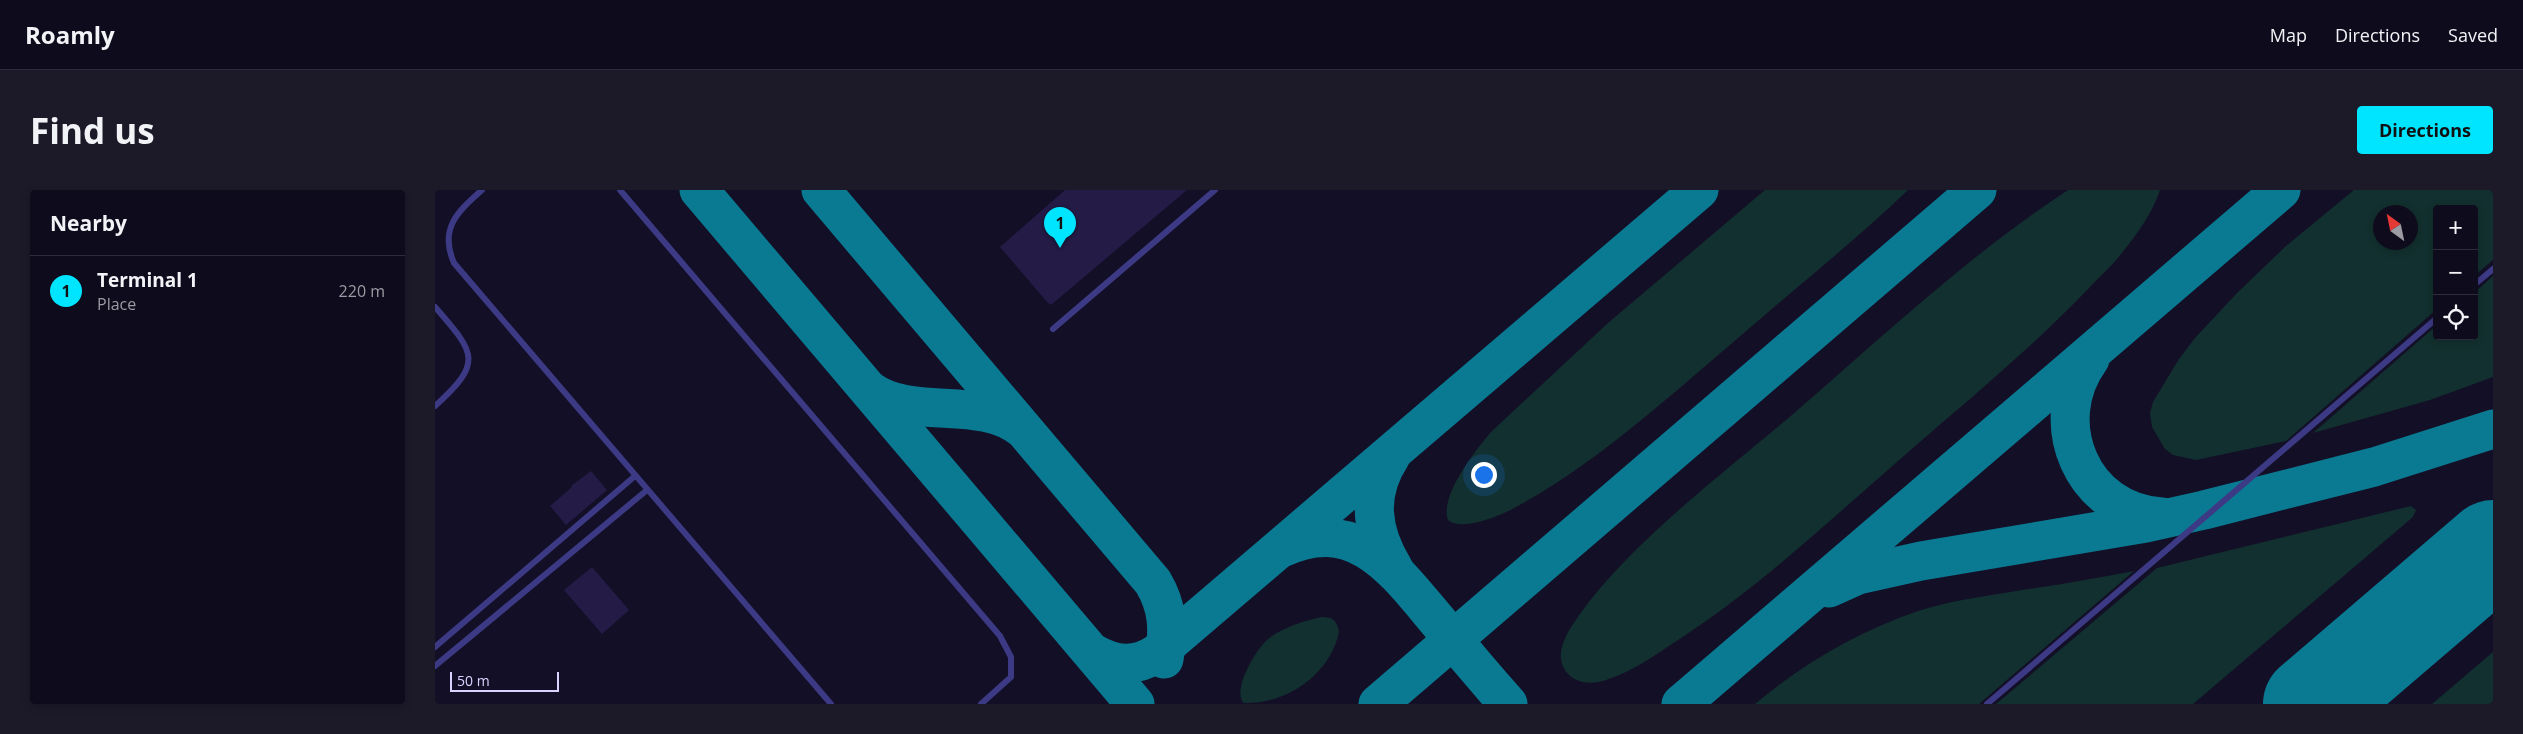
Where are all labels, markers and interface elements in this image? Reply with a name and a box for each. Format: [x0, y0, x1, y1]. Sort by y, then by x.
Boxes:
text: Roamly [25, 18, 115, 51]
text: Map [2270, 23, 2307, 47]
text: Directions [2335, 23, 2420, 47]
text: Saved [2448, 23, 2498, 47]
button: Directions [2357, 106, 2493, 154]
text: Find us [30, 107, 155, 154]
north arrow [2373, 205, 2418, 250]
map controls [2433, 205, 2478, 340]
button: + [2433, 205, 2478, 250]
pin: 1 [1044, 207, 1076, 248]
text: Nearby [50, 209, 127, 237]
button: − [2433, 250, 2478, 295]
text: Terminal 1 [97, 267, 198, 293]
text: 1 [61, 280, 71, 302]
text: 220 m [339, 280, 385, 302]
text: Place [97, 293, 136, 315]
button: locate [2433, 295, 2478, 340]
your location [1471, 462, 1497, 488]
scale bar [450, 669, 559, 692]
text: 50 m [457, 671, 490, 690]

